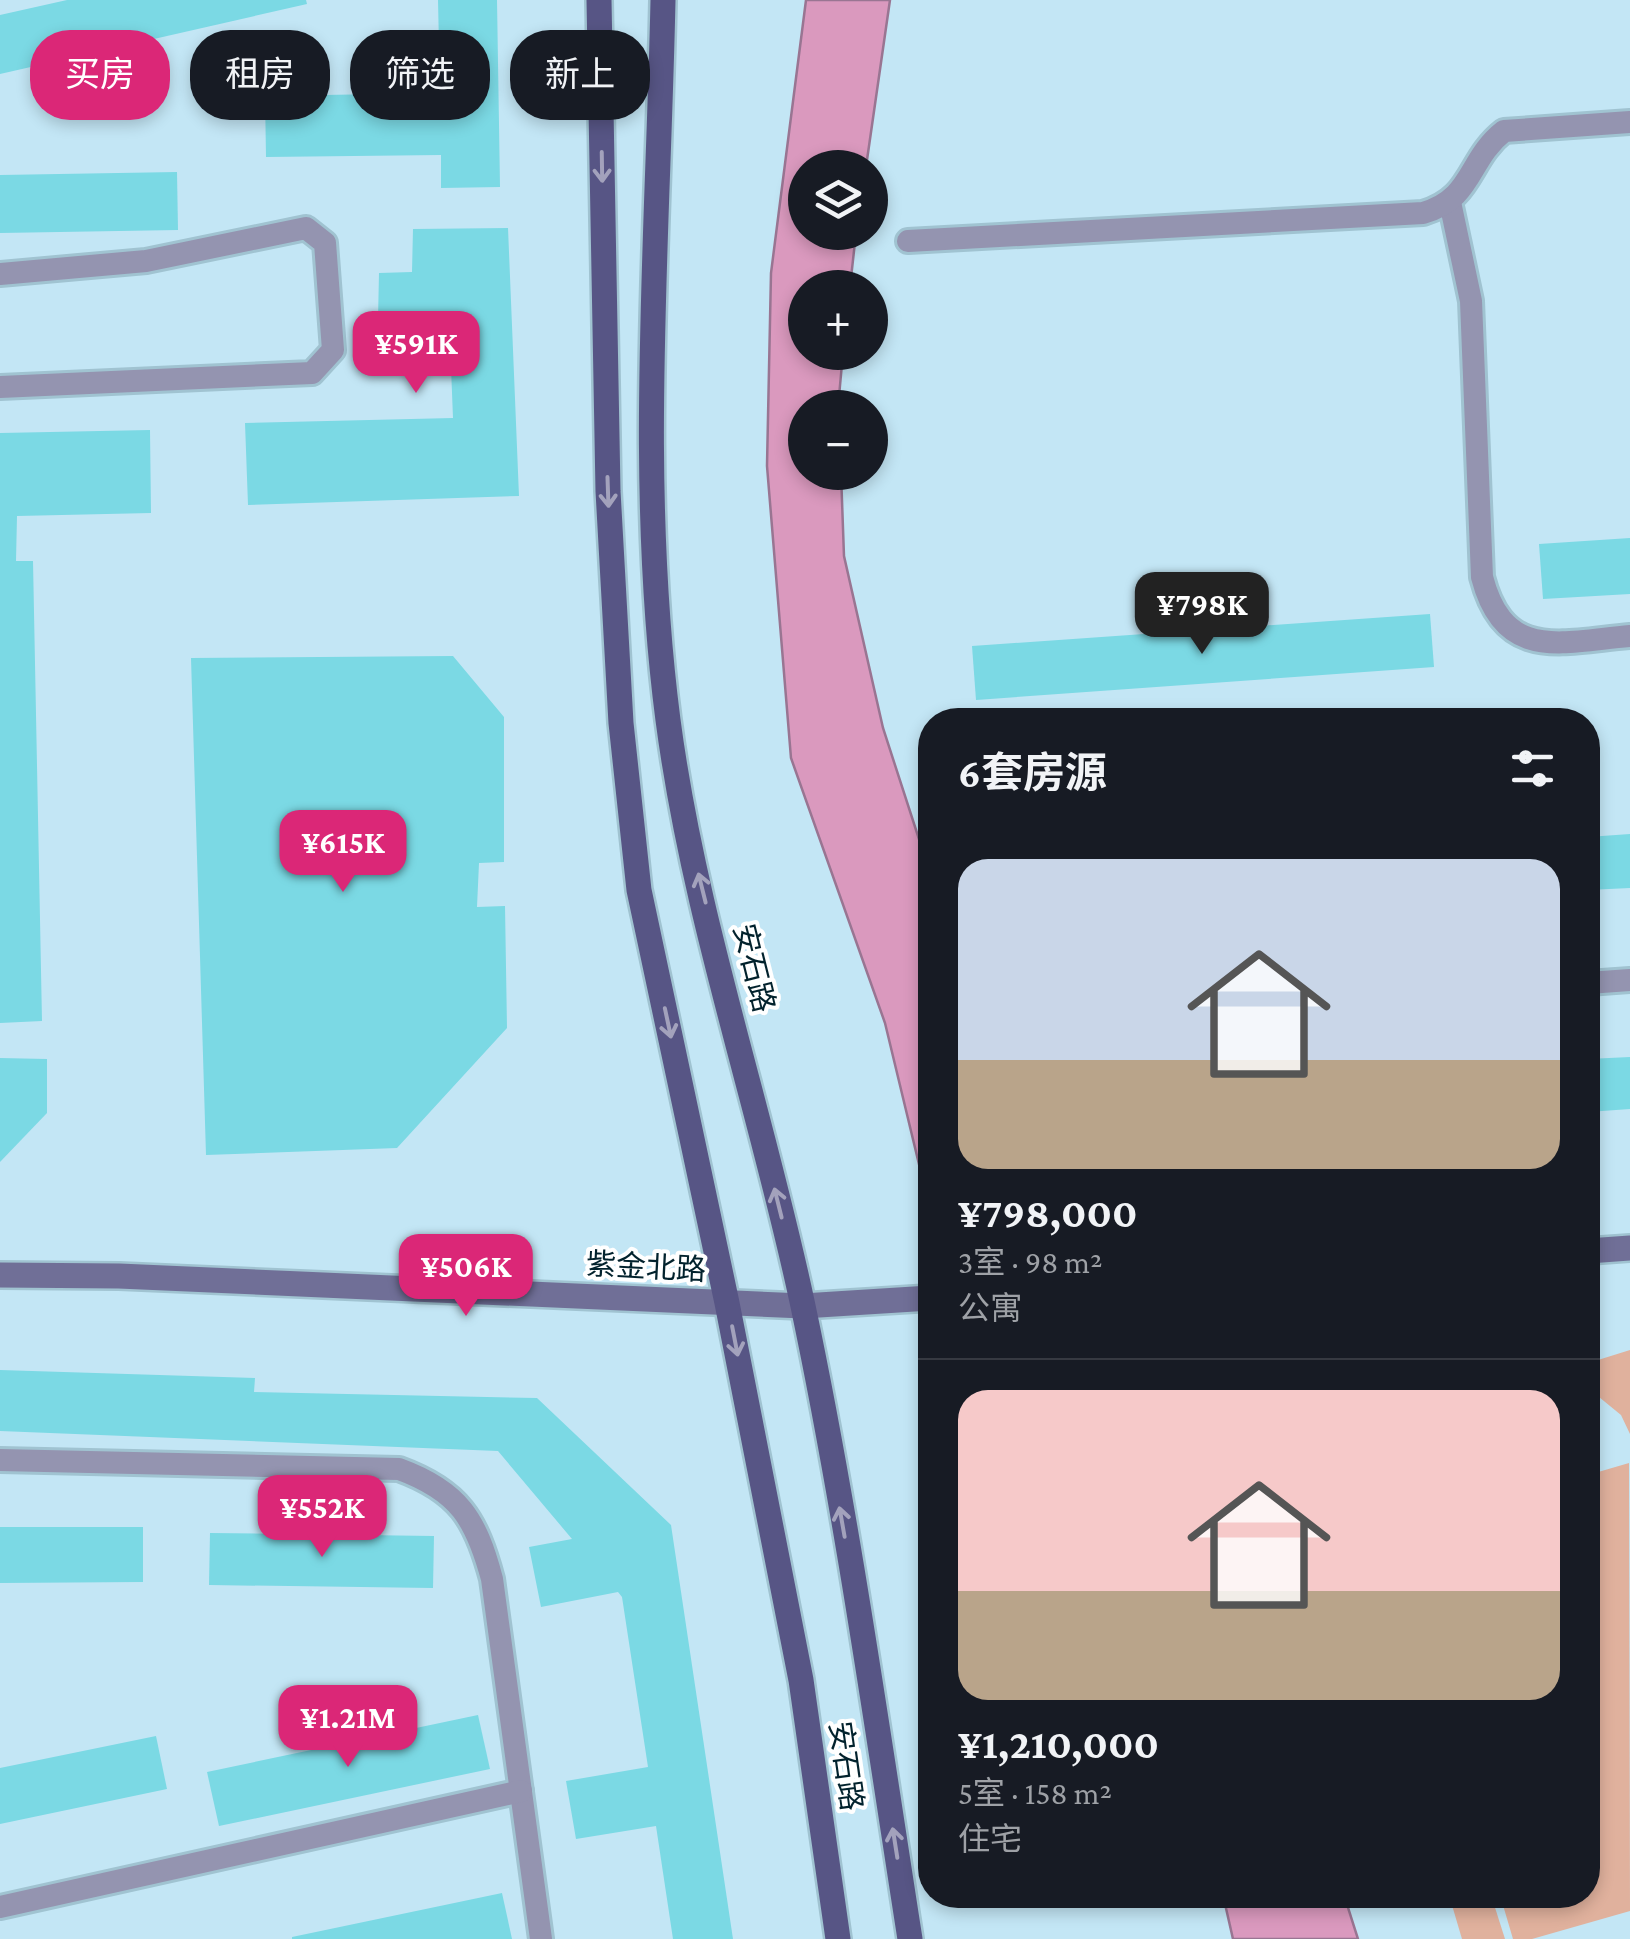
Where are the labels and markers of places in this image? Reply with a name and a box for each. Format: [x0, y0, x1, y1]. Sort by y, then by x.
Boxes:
pin: ¥591K [346, 311, 486, 396]
pin: ¥798K [1132, 572, 1272, 657]
pin: ¥615K [273, 810, 413, 895]
pin: ¥506K [396, 1234, 536, 1319]
pin: ¥552K [252, 1475, 392, 1560]
pin: ¥1.21M [267, 1685, 429, 1770]

